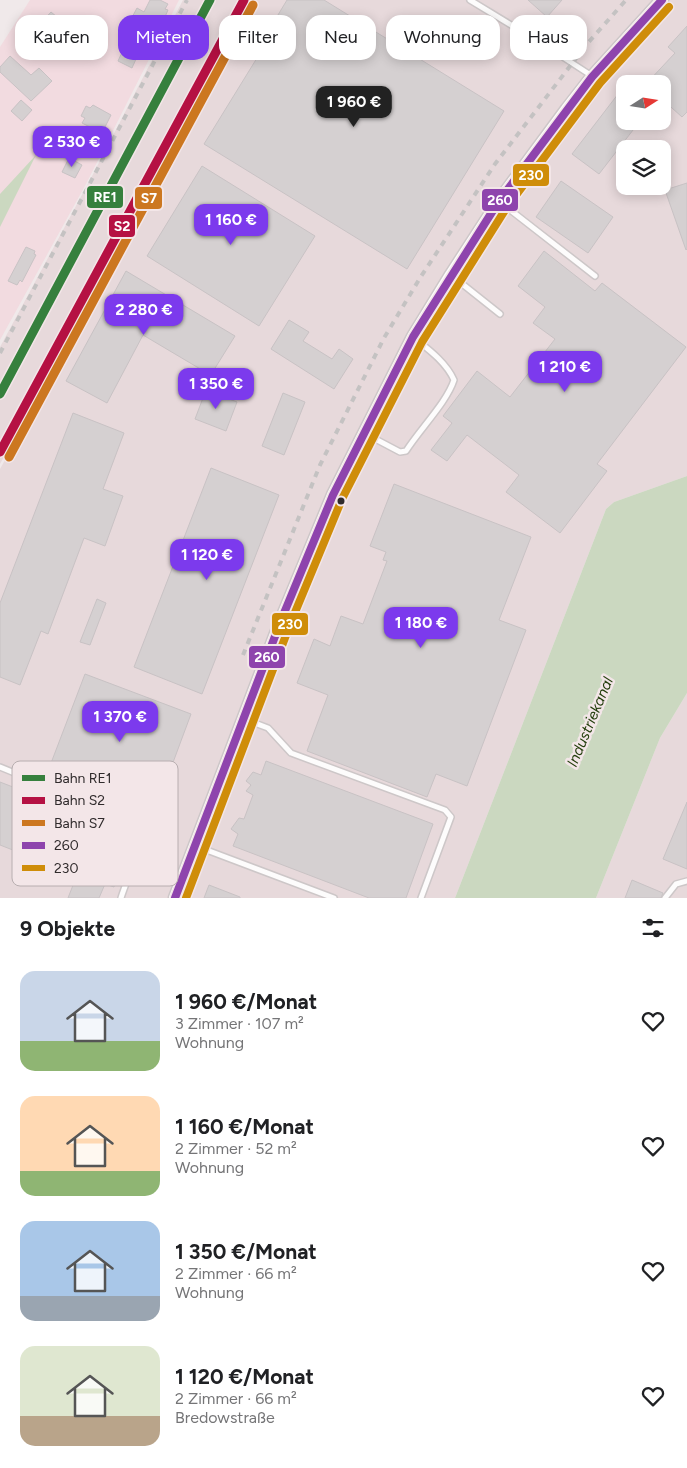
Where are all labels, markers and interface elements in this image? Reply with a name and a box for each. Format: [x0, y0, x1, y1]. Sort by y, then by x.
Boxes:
chip: Kaufen [15, 15, 108, 60]
chip: Mieten [118, 15, 209, 60]
chip: Filter [219, 15, 296, 60]
chip: Neu [306, 15, 376, 60]
chip: Wohnung [386, 15, 500, 60]
chip: Haus [510, 15, 587, 60]
north arrow [616, 75, 671, 130]
map controls [616, 75, 671, 195]
pin: 1 960 € [308, 86, 400, 128]
text: 1 960 € [327, 92, 381, 111]
pin: 2 530 € [26, 126, 118, 168]
text: 2 530 € [44, 132, 100, 151]
button: layers [616, 140, 671, 195]
line badge: 230 [512, 163, 550, 187]
text: 230 [519, 167, 543, 184]
line badge: RE1 [86, 185, 124, 209]
line badge: S7 [134, 186, 163, 210]
line badge: 260 [481, 188, 519, 212]
text: RE1 [93, 189, 117, 206]
text: S7 [141, 190, 157, 207]
text: 260 [487, 192, 513, 209]
pin: 1 160 € [185, 204, 277, 246]
text: 1 160 € [205, 210, 257, 229]
line badge: S2 [108, 214, 136, 238]
text: S2 [114, 218, 130, 235]
pin: 2 280 € [98, 294, 190, 336]
text: 2 280 € [115, 300, 173, 319]
pin: 1 210 € [519, 350, 611, 393]
text: 1 210 € [539, 357, 591, 376]
pin: 1 350 € [170, 368, 262, 410]
text: 1 350 € [189, 374, 243, 393]
unlabelled marker [336, 496, 346, 506]
pin: 1 120 € [161, 538, 253, 581]
text: 1 120 € [181, 545, 233, 564]
pin: 1 180 € [375, 606, 467, 649]
line badge: 230 [271, 612, 309, 636]
text: 1 180 € [395, 613, 447, 632]
text: 230 [278, 616, 302, 633]
line badge: 260 [248, 645, 286, 669]
text: 260 [254, 649, 280, 666]
water label: Industriekanal [563, 674, 617, 770]
pin: 1 370 € [74, 700, 166, 743]
text: 1 370 € [93, 707, 147, 726]
legend [12, 761, 178, 886]
text: Bahn RE1 [54, 770, 112, 787]
text: Bahn S2 [54, 792, 105, 809]
text: Bahn S7 [54, 815, 105, 832]
text: 260 [54, 837, 79, 854]
text: 230 [54, 860, 78, 877]
icon: filters [639, 914, 667, 942]
text: 9 Objekte [20, 916, 115, 941]
text: 1 960 €/Monat [175, 989, 317, 1014]
icon: home [60, 991, 120, 1051]
icon: heart [639, 1007, 667, 1035]
text: 3 Zimmer · 107 m² [175, 1014, 304, 1033]
text: Wohnung [175, 1033, 244, 1052]
text: 1 160 €/Monat [175, 1114, 314, 1139]
icon: home [60, 1116, 120, 1176]
icon: heart [639, 1132, 667, 1160]
text: 2 Zimmer · 52 m² [175, 1139, 297, 1158]
text: Wohnung [175, 1158, 244, 1177]
text: 1 350 €/Monat [175, 1239, 317, 1264]
icon: home [60, 1241, 120, 1301]
icon: heart [639, 1257, 667, 1285]
text: 2 Zimmer · 66 m² [175, 1264, 297, 1283]
text: Wohnung [175, 1283, 244, 1302]
text: 1 120 €/Monat [175, 1364, 314, 1389]
icon: home [60, 1366, 120, 1426]
icon: heart [639, 1382, 667, 1410]
text: 2 Zimmer · 66 m² [175, 1389, 297, 1408]
text: Bredowstraße [175, 1408, 275, 1427]

